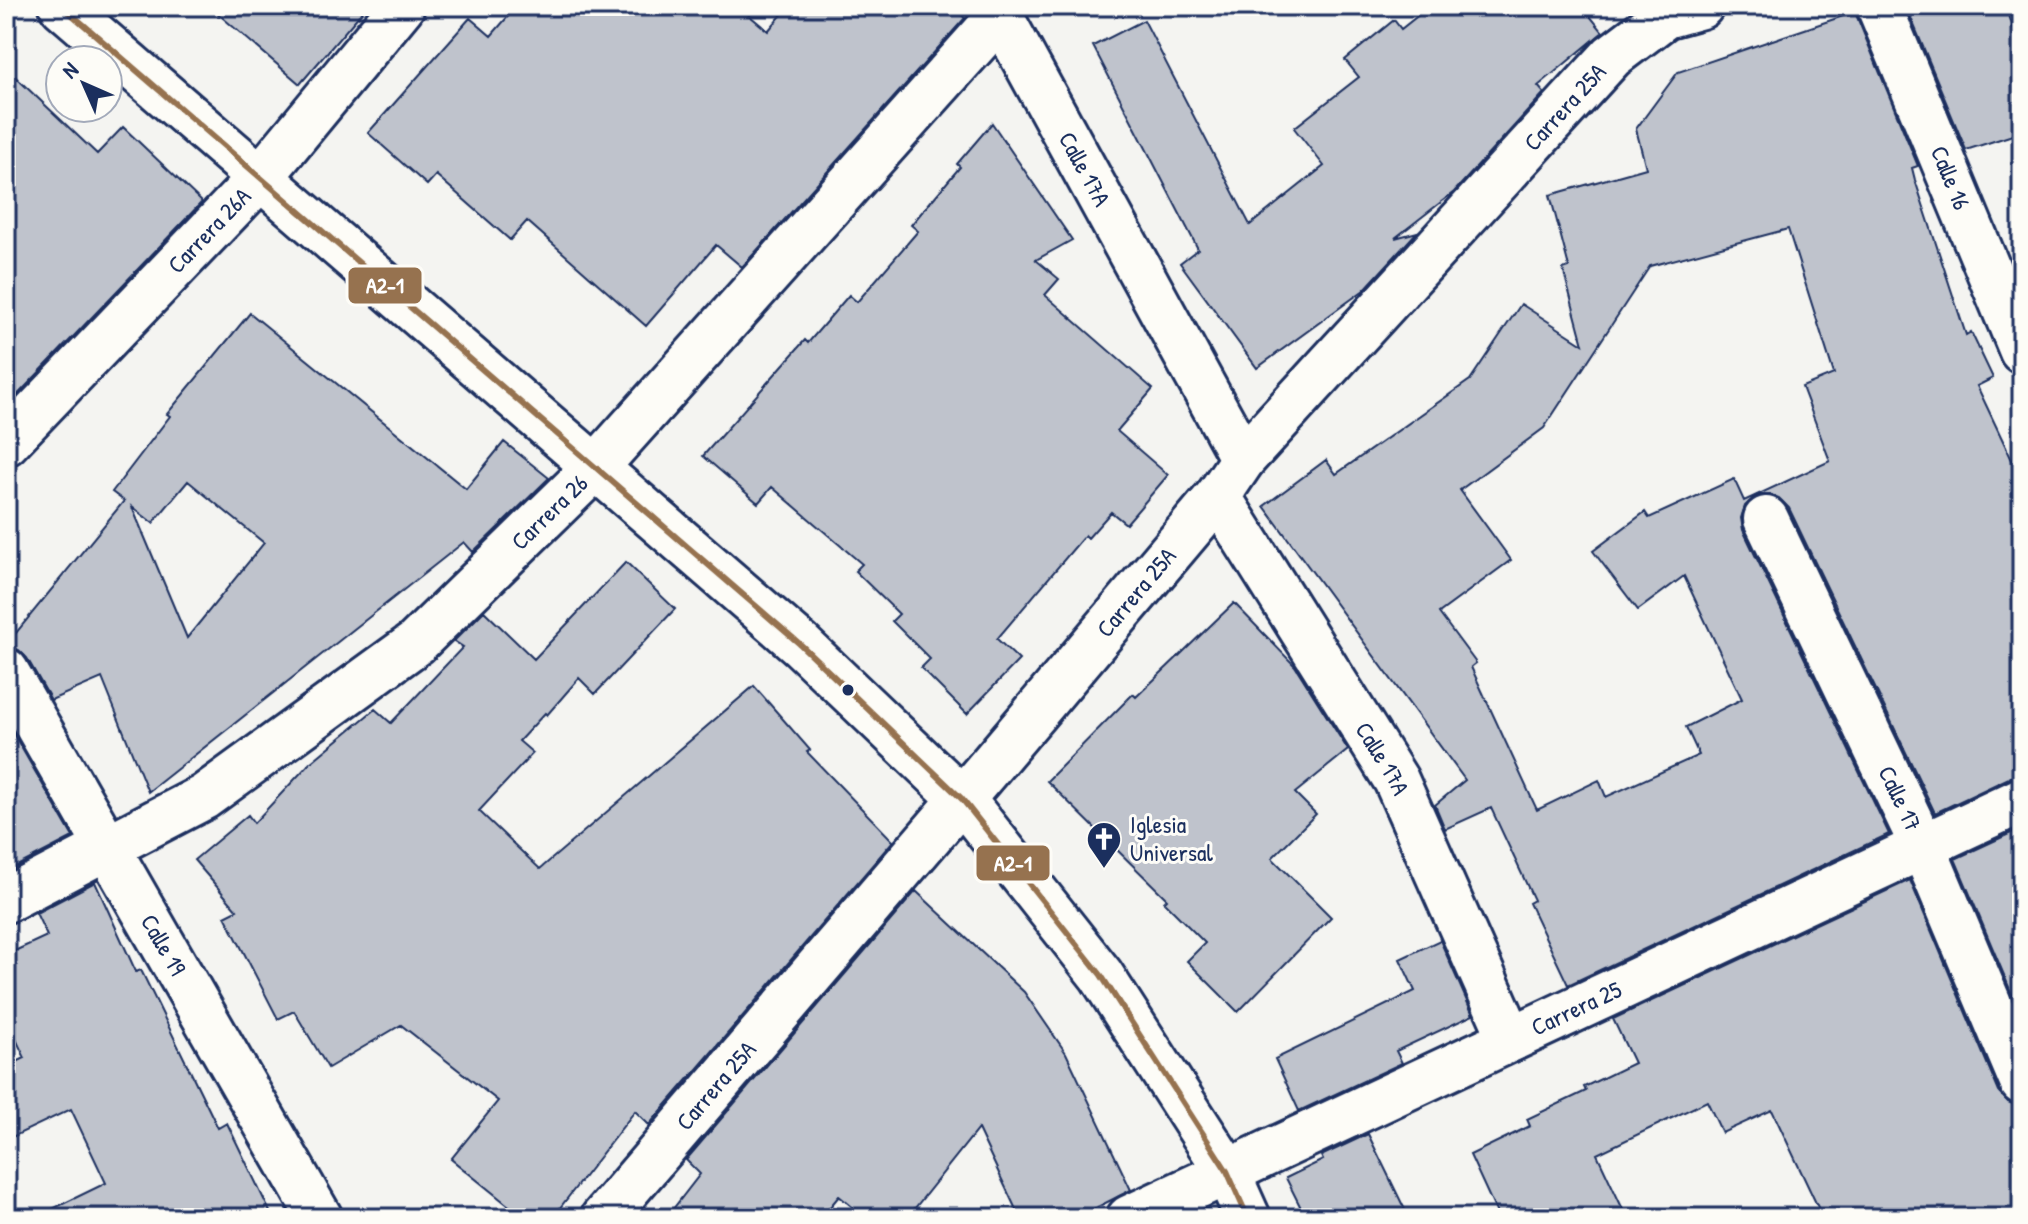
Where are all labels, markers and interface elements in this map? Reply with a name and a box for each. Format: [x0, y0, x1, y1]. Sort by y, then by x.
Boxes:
north arrow [44, 44, 124, 124]
text: N [55, 55, 85, 85]
street label: Carrera 25A [1516, 56, 1613, 157]
street label: Calle 17A [1052, 126, 1119, 212]
street label: Calle 16 [1924, 141, 1979, 214]
street label: Carrera 26A [160, 180, 258, 280]
line badge: A2-1 [347, 266, 423, 305]
text: A2-1 [366, 270, 404, 300]
street label: Carrera 26 [503, 467, 594, 557]
street label: Carrera 25A [1089, 540, 1183, 644]
unlabelled marker [840, 682, 856, 698]
street label: Calle 17A [1349, 716, 1418, 800]
street label: Calle 17 [1871, 760, 1930, 836]
place label: Iglesia Universal [1130, 808, 1213, 868]
church icon: Iglesia Universal [1085, 820, 1123, 870]
line badge: A2-1 [975, 844, 1051, 882]
text: A2-1 [994, 848, 1032, 878]
street label: Calle 19 [134, 908, 194, 981]
street label: Carrera 25 [1526, 973, 1626, 1043]
street label: Carrera 25A [668, 1034, 763, 1137]

